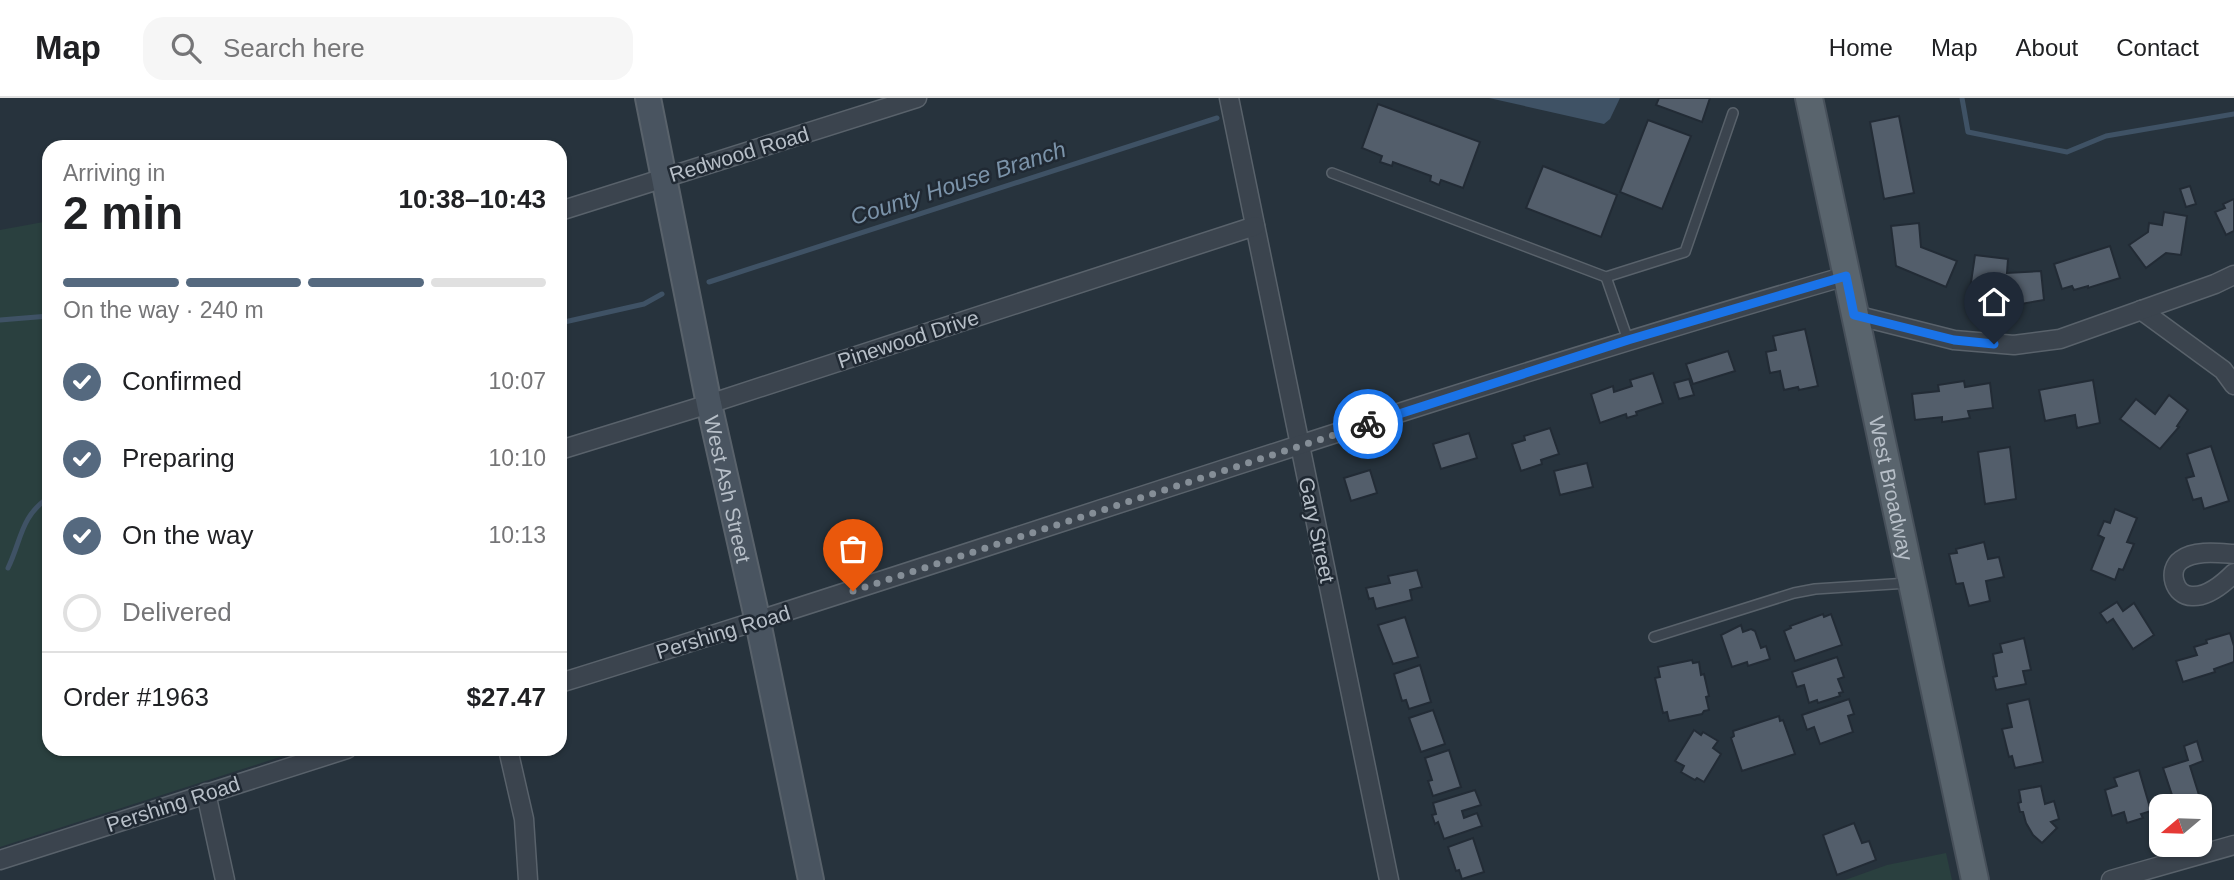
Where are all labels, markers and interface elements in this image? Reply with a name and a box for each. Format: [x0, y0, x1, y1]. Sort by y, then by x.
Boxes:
search box [143, 17, 633, 80]
text: Map [35, 29, 101, 66]
icon: search [167, 29, 205, 67]
text: Search here [223, 33, 365, 63]
text: Home [1829, 34, 1893, 61]
text: Map [1931, 34, 1978, 61]
text: About [2016, 34, 2078, 61]
text: Contact [2116, 34, 2199, 61]
street label: Redwood Road [666, 122, 812, 186]
water label: County House Branch [847, 136, 1069, 230]
text: Arriving in [63, 160, 165, 186]
text: 10:38–10:43 [399, 184, 546, 214]
text: 2 min [63, 187, 183, 239]
pin [1964, 272, 2024, 344]
icon: home [1975, 283, 2013, 321]
text: On the way · 240 m [63, 297, 264, 323]
street label: Pinewood Drive [835, 305, 981, 373]
icon: check [63, 363, 101, 401]
text: Confirmed [122, 366, 242, 396]
text: 10:07 [488, 368, 546, 394]
courier [1333, 389, 1403, 459]
icon: bike [1349, 405, 1387, 443]
street label: West Ash Street [700, 413, 756, 565]
street label: West Broadway [1865, 414, 1918, 563]
icon: check [63, 440, 101, 478]
text: Preparing [122, 443, 235, 473]
text: 10:10 [488, 445, 546, 471]
street label: Gary Street [1295, 475, 1339, 585]
icon: check [63, 517, 101, 555]
pin [823, 519, 883, 591]
text: On the way [122, 520, 254, 550]
text: 10:13 [488, 522, 546, 548]
icon: bag [834, 530, 872, 568]
text: Delivered [122, 597, 232, 627]
street label: Pershing Road [653, 601, 793, 663]
text: Order #1963 [63, 682, 209, 712]
text: $27.47 [466, 682, 546, 712]
street label: Pershing Road [103, 772, 243, 836]
north arrow [2149, 794, 2212, 858]
map controls [2149, 794, 2212, 857]

